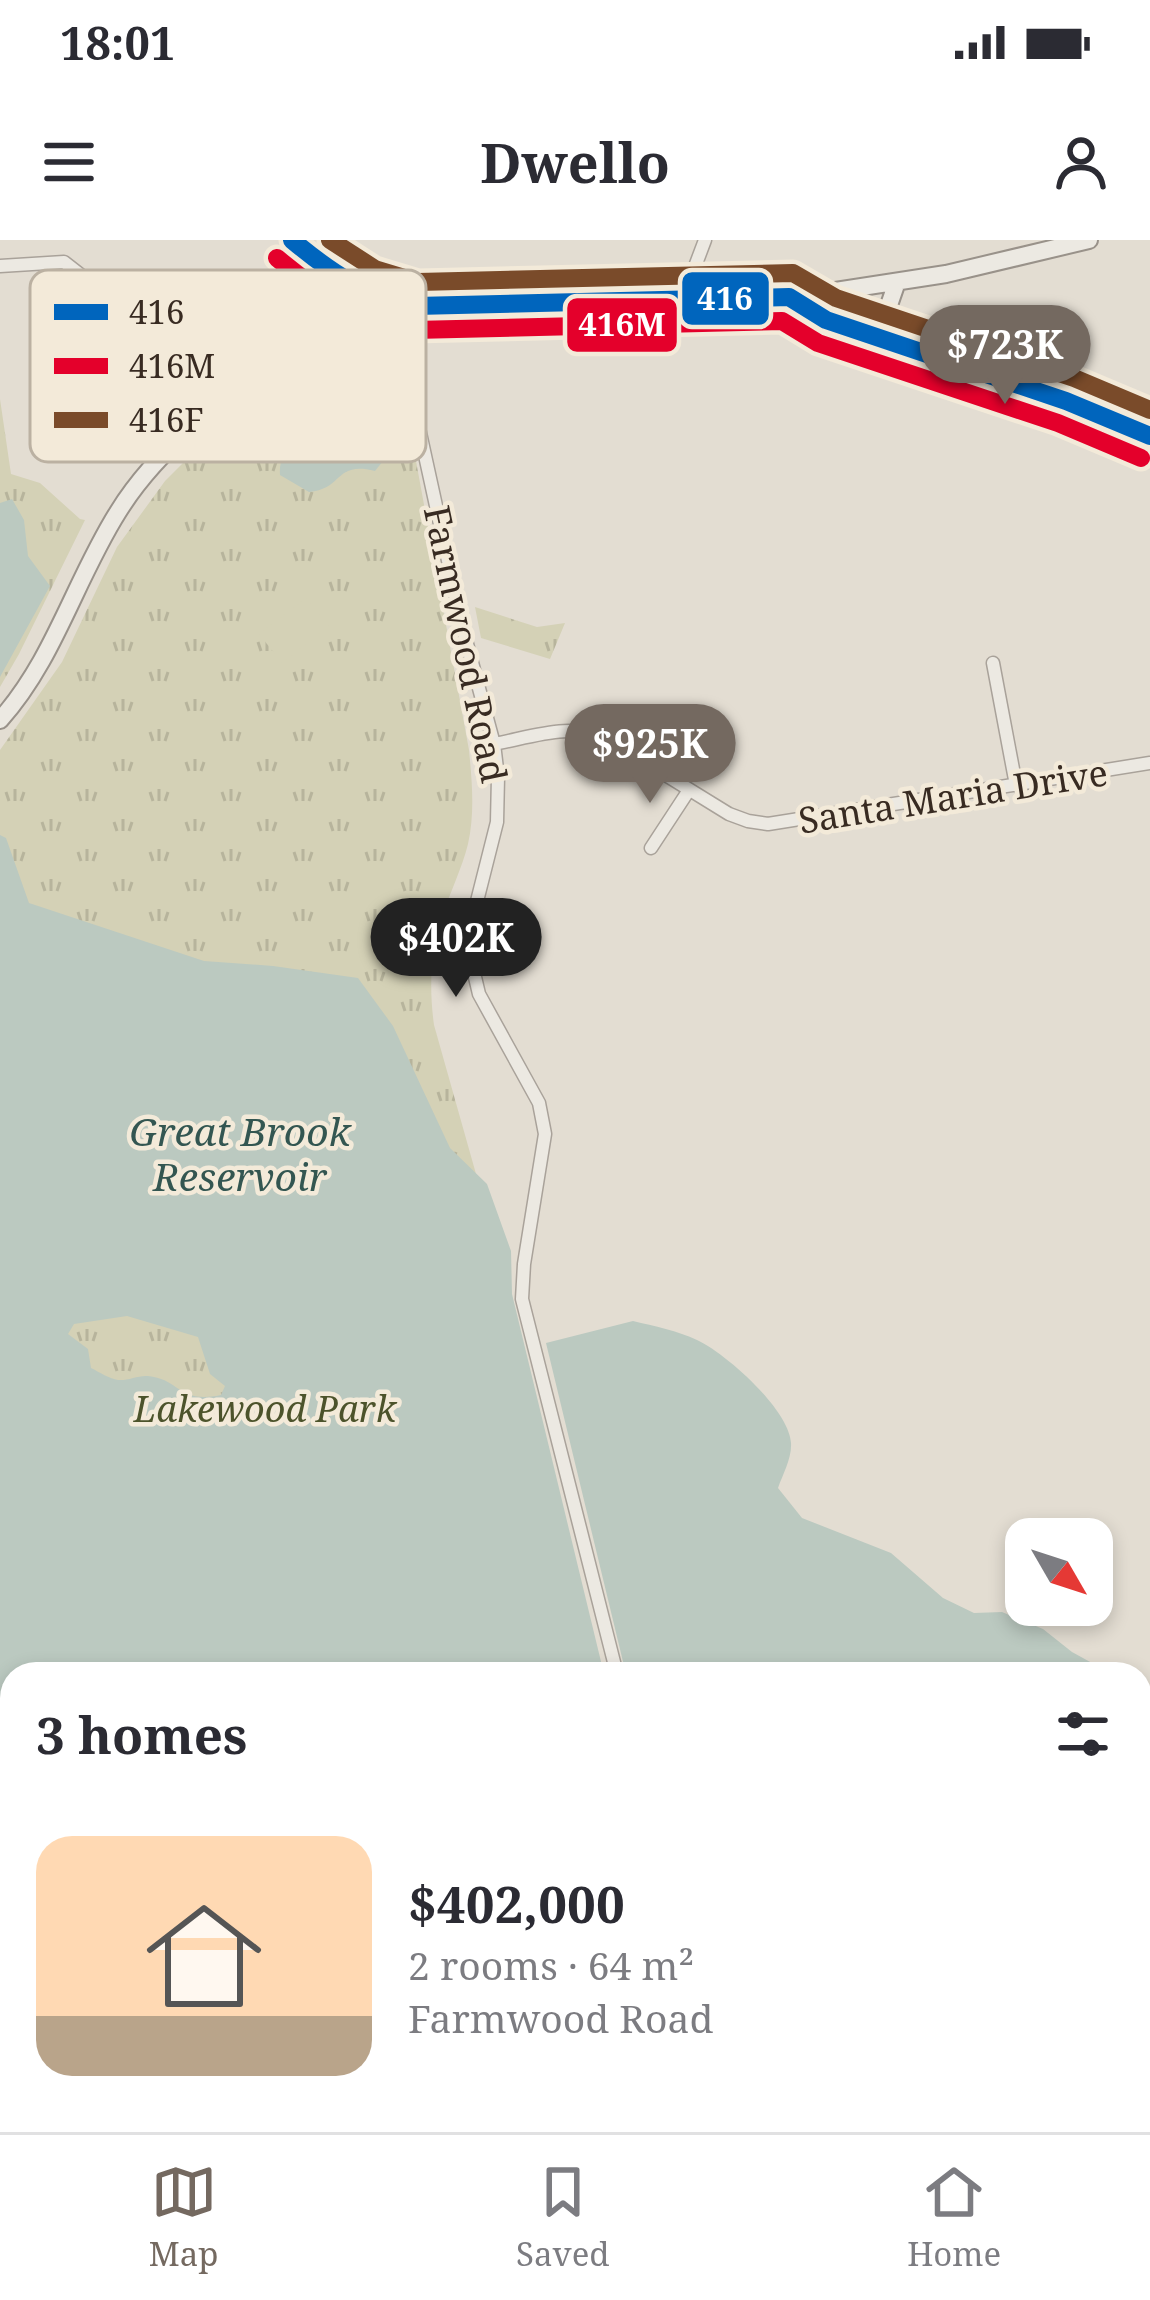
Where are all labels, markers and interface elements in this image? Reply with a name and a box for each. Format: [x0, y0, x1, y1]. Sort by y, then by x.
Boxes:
text: 18:01 [60, 12, 175, 73]
text: Dwello [480, 125, 670, 199]
icon: menu [36, 129, 102, 195]
icon: person [1048, 129, 1114, 195]
legend [30, 270, 426, 462]
line badge: 416 [680, 270, 771, 327]
text: 416 [697, 275, 753, 320]
text: 416 [129, 289, 184, 334]
line badge: 416M [565, 296, 679, 354]
text: 416M [578, 301, 666, 346]
pin: $723K [921, 305, 1089, 407]
text: $723K [947, 317, 1063, 370]
text: 416M [129, 343, 215, 388]
text: 416F [129, 397, 204, 442]
street label: Farmwood Road [413, 501, 519, 787]
pin: $925K [566, 704, 734, 806]
text: $925K [592, 716, 708, 769]
street label: Santa Maria Drive [795, 747, 1111, 845]
pin: $402K [372, 898, 540, 1000]
text: $402K [398, 910, 514, 963]
water label: Great Brook Reservoir [129, 1104, 353, 1202]
park label: Lakewood Park [133, 1384, 398, 1433]
north arrow [1005, 1518, 1113, 1626]
map controls [1005, 1518, 1113, 1626]
text: 3 homes [36, 1699, 247, 1769]
icon: filters [1050, 1701, 1116, 1767]
text: $402,000 [408, 1868, 625, 1938]
icon: home [132, 1884, 276, 2028]
text: 2 rooms · 64 m² [408, 1938, 694, 1991]
text: Farmwood Road [408, 1991, 713, 2044]
tab: Map [149, 2159, 219, 2276]
tab: Saved [516, 2159, 610, 2276]
tab: Home [907, 2159, 1001, 2276]

